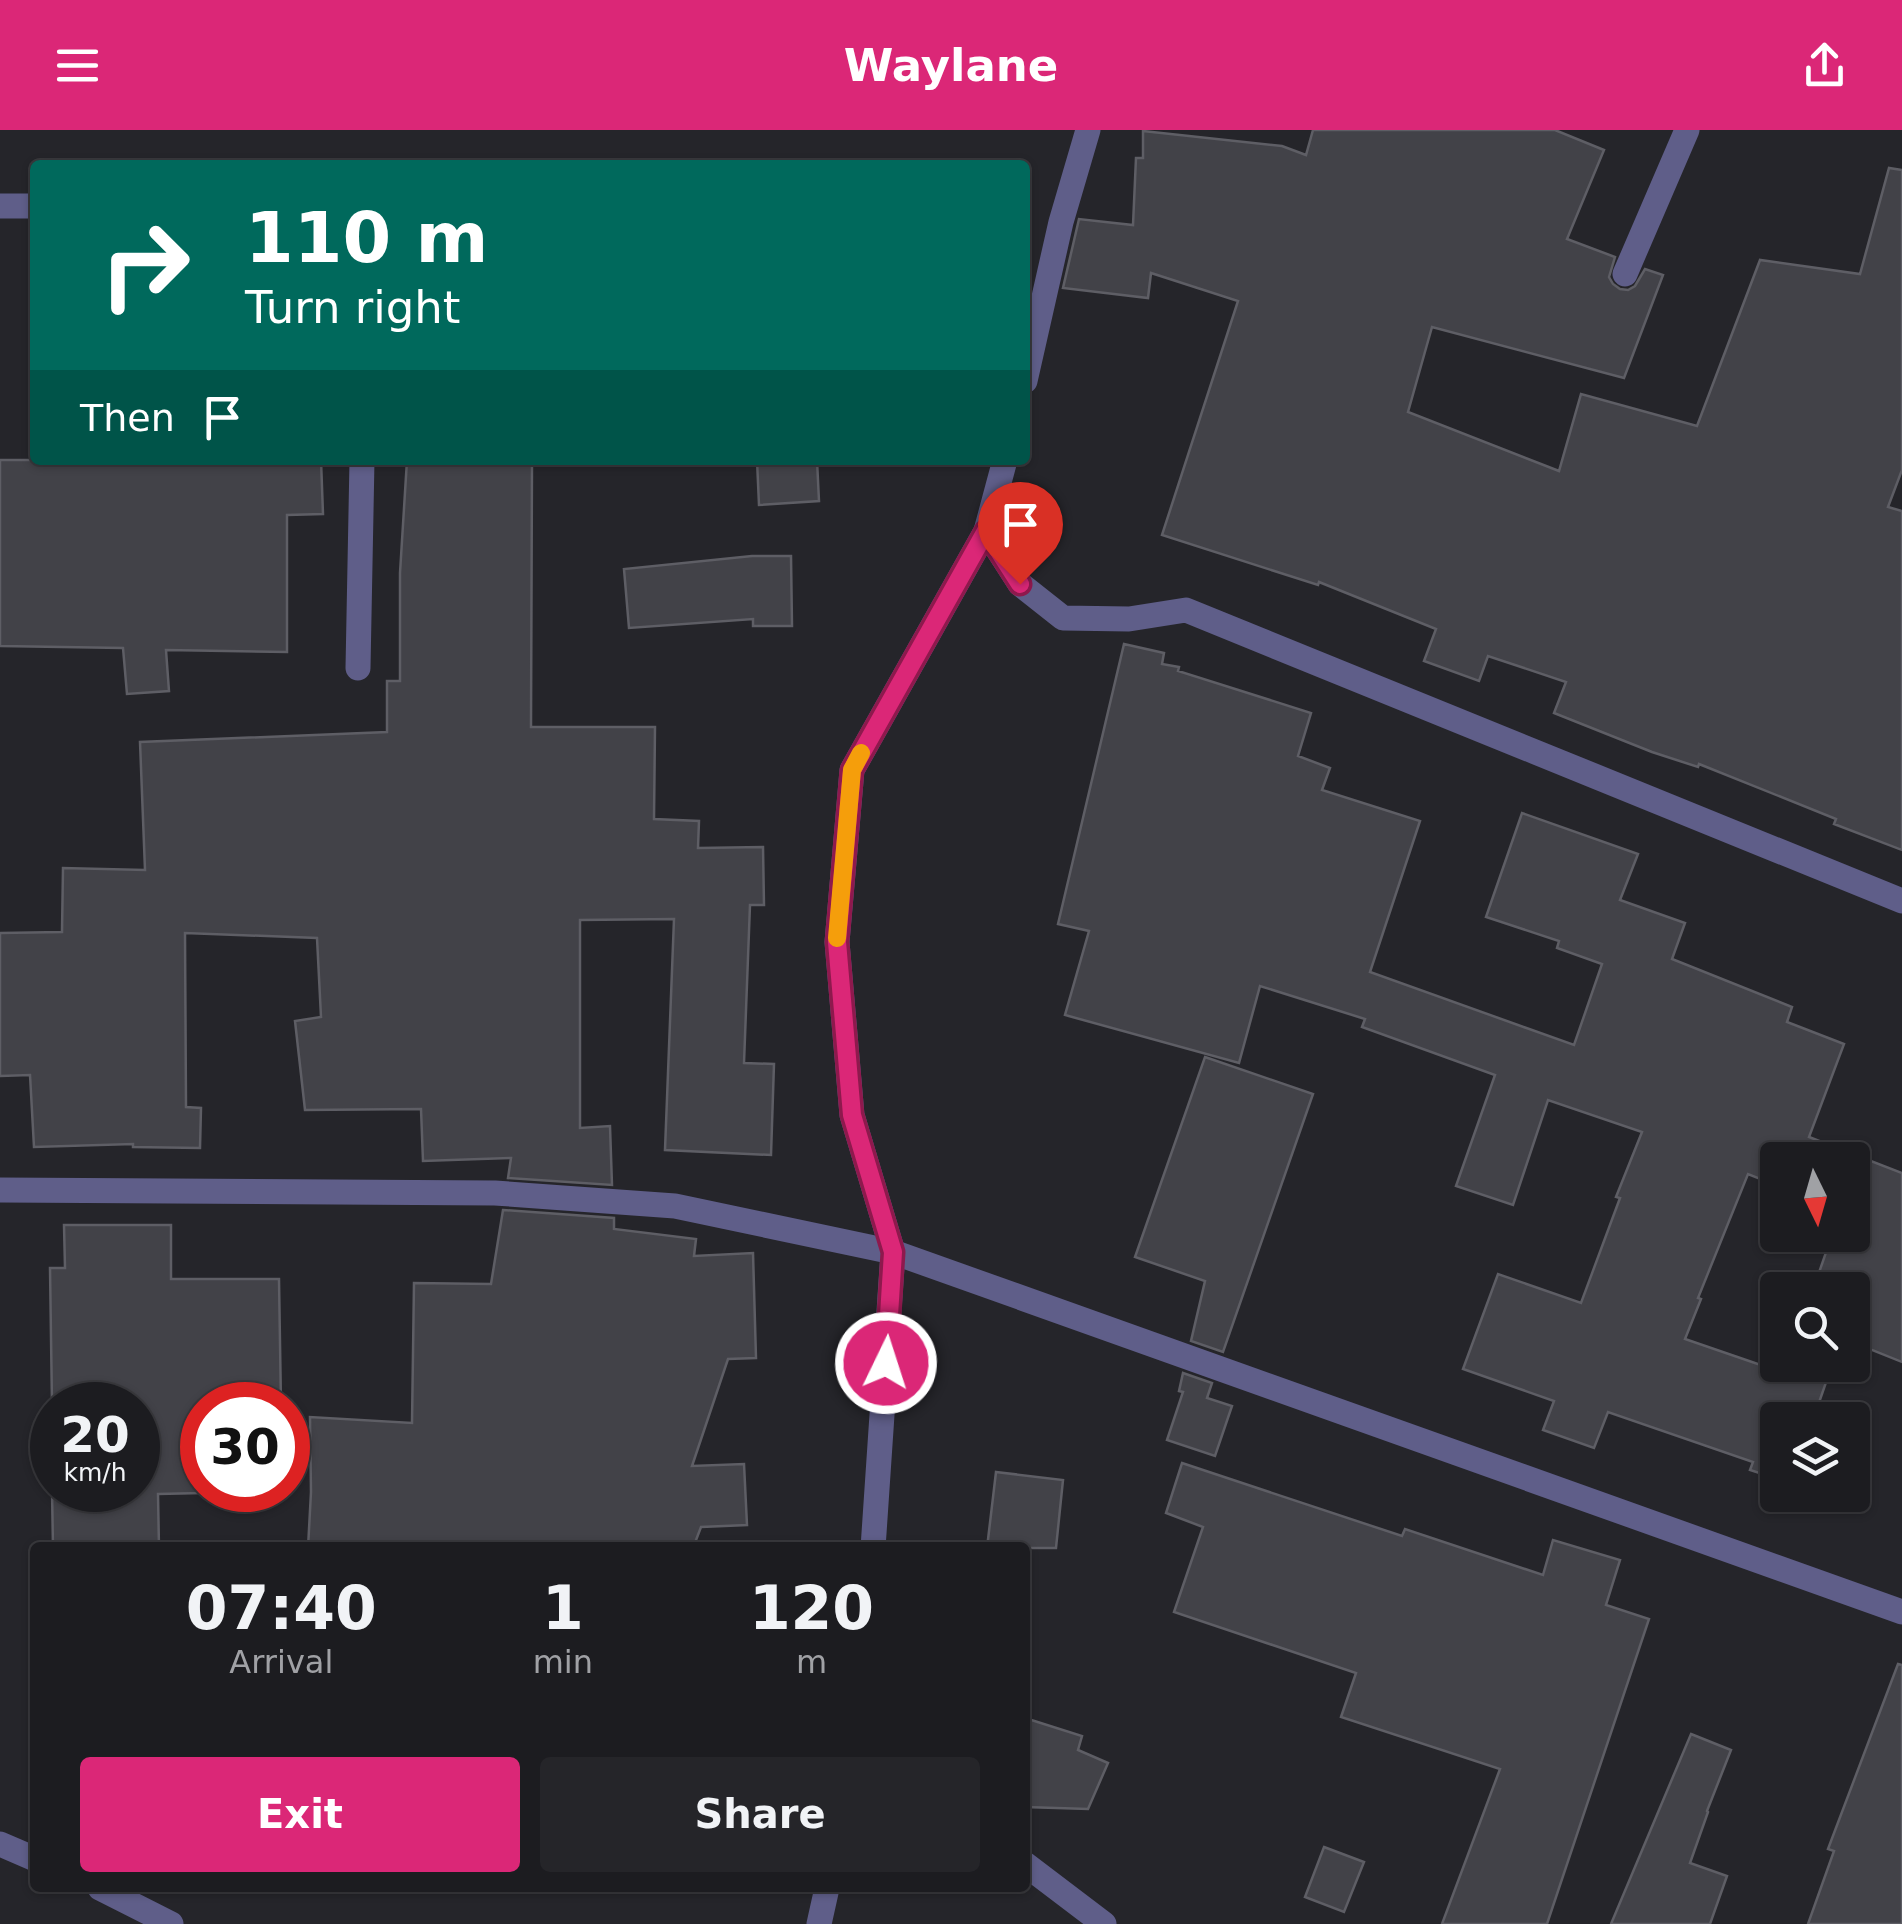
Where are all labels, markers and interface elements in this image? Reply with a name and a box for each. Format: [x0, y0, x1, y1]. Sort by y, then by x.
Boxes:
icon: menu [50, 38, 105, 93]
icon: share [1797, 38, 1852, 93]
text: Waylane [844, 39, 1058, 92]
text: 110 m [245, 197, 488, 279]
icon: right [80, 200, 210, 330]
text: Turn right [245, 281, 460, 334]
icon: arrive [195, 390, 250, 445]
text: Then [80, 396, 175, 440]
pin [978, 482, 1063, 585]
icon: arrive [993, 497, 1048, 552]
north arrow [1760, 1142, 1870, 1252]
map controls [1760, 1142, 1870, 1512]
button: search [1760, 1272, 1870, 1382]
position arrow [834, 1311, 938, 1415]
speed limit sign: 30 [180, 1382, 310, 1512]
button: layers [1760, 1402, 1870, 1512]
text: 20 [60, 1406, 130, 1464]
text: km/h [63, 1458, 127, 1487]
text: 07:40 [186, 1573, 377, 1643]
text: 1 [542, 1573, 584, 1643]
text: 120 [749, 1573, 874, 1643]
text: Arrival [229, 1643, 333, 1681]
text: min [533, 1643, 593, 1681]
text: m [796, 1643, 827, 1681]
button: Exit [80, 1757, 520, 1872]
button: Share [540, 1757, 980, 1872]

